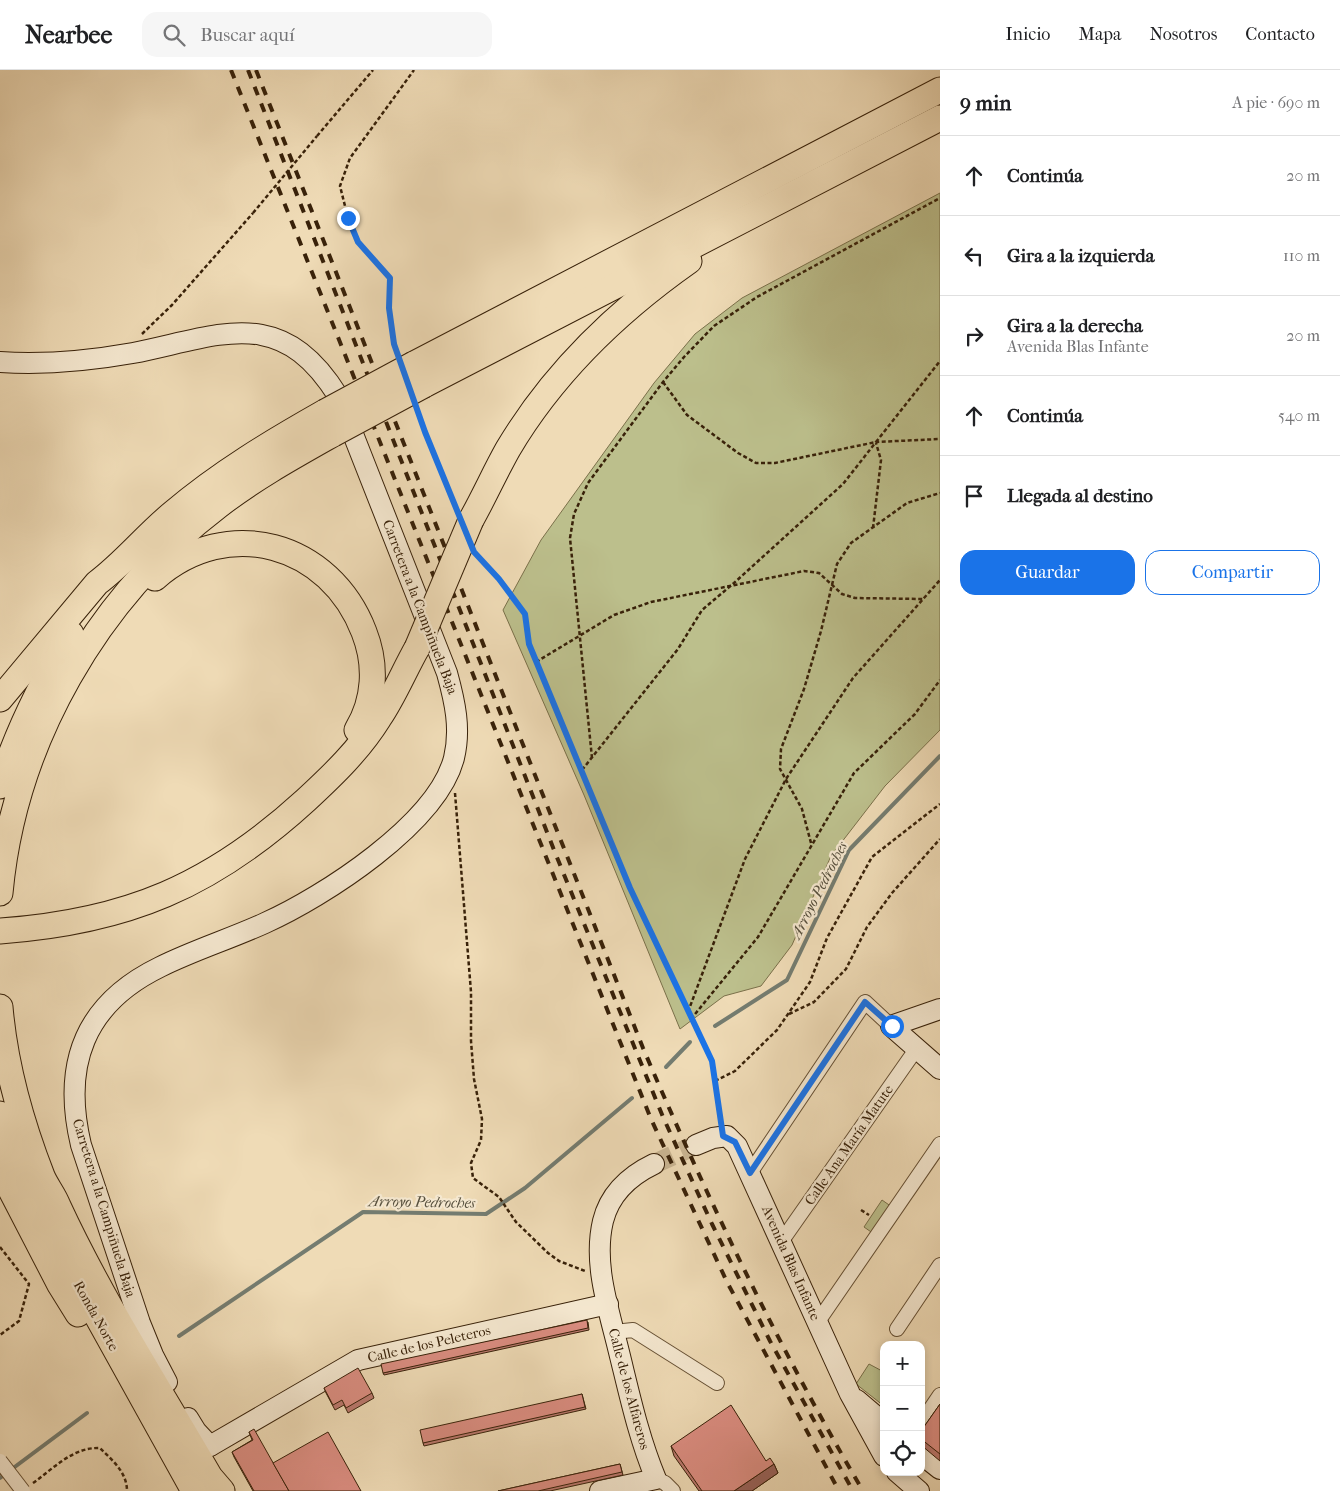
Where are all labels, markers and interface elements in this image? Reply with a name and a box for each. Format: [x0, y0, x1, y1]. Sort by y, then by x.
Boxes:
search box [142, 12, 492, 57]
text: Nearbee [25, 21, 112, 49]
icon: search [160, 21, 188, 49]
text: Buscar aquí [200, 24, 295, 46]
text: Inicio [1006, 24, 1051, 45]
text: Mapa [1079, 24, 1121, 45]
text: Nosotros [1149, 24, 1217, 45]
text: Contacto [1245, 24, 1315, 45]
text: 9 min [960, 91, 1011, 115]
text: A pie · 690 m [1232, 93, 1320, 112]
icon: ahead [960, 162, 988, 190]
text: Continúa [1007, 165, 1083, 187]
text: 20 m [1286, 166, 1320, 185]
route end [337, 207, 360, 230]
icon: left [960, 242, 988, 270]
text: Gira a la izquierda [1007, 245, 1154, 267]
text: 110 m [1283, 246, 1320, 265]
text: Gira a la derecha [1007, 315, 1143, 337]
icon: right [960, 322, 988, 350]
text: 20 m [1286, 326, 1320, 345]
text: Avenida Blas Infante [1007, 337, 1149, 356]
icon: ahead [960, 402, 988, 430]
text: Continúa [1007, 405, 1083, 427]
text: 540 m [1278, 406, 1320, 425]
icon: arrive [960, 482, 988, 510]
text: Llegada al destino [1007, 485, 1153, 507]
street label: Carretera a la Campiñuela Baja [379, 517, 461, 697]
button: Guardar [960, 550, 1135, 595]
button: Compartir [1145, 550, 1320, 595]
water label: Arroyo Pedroches [786, 838, 851, 943]
route start [881, 1015, 904, 1038]
street label: Calle Ana María Matute [801, 1081, 897, 1208]
street label: Carretera a la Campiñuela Baja [69, 1117, 139, 1300]
water label: Arroyo Pedroches [367, 1192, 476, 1212]
street label: Avenida Blas Infante [758, 1202, 824, 1323]
street label: Ronda Norte [70, 1278, 122, 1354]
street label: Calle de los Peleteros [366, 1322, 492, 1366]
street label: Calle de los Alfareros [605, 1326, 653, 1452]
map controls [880, 1341, 925, 1476]
button: + [880, 1341, 925, 1386]
button: − [880, 1386, 925, 1431]
button: locate [880, 1431, 925, 1476]

